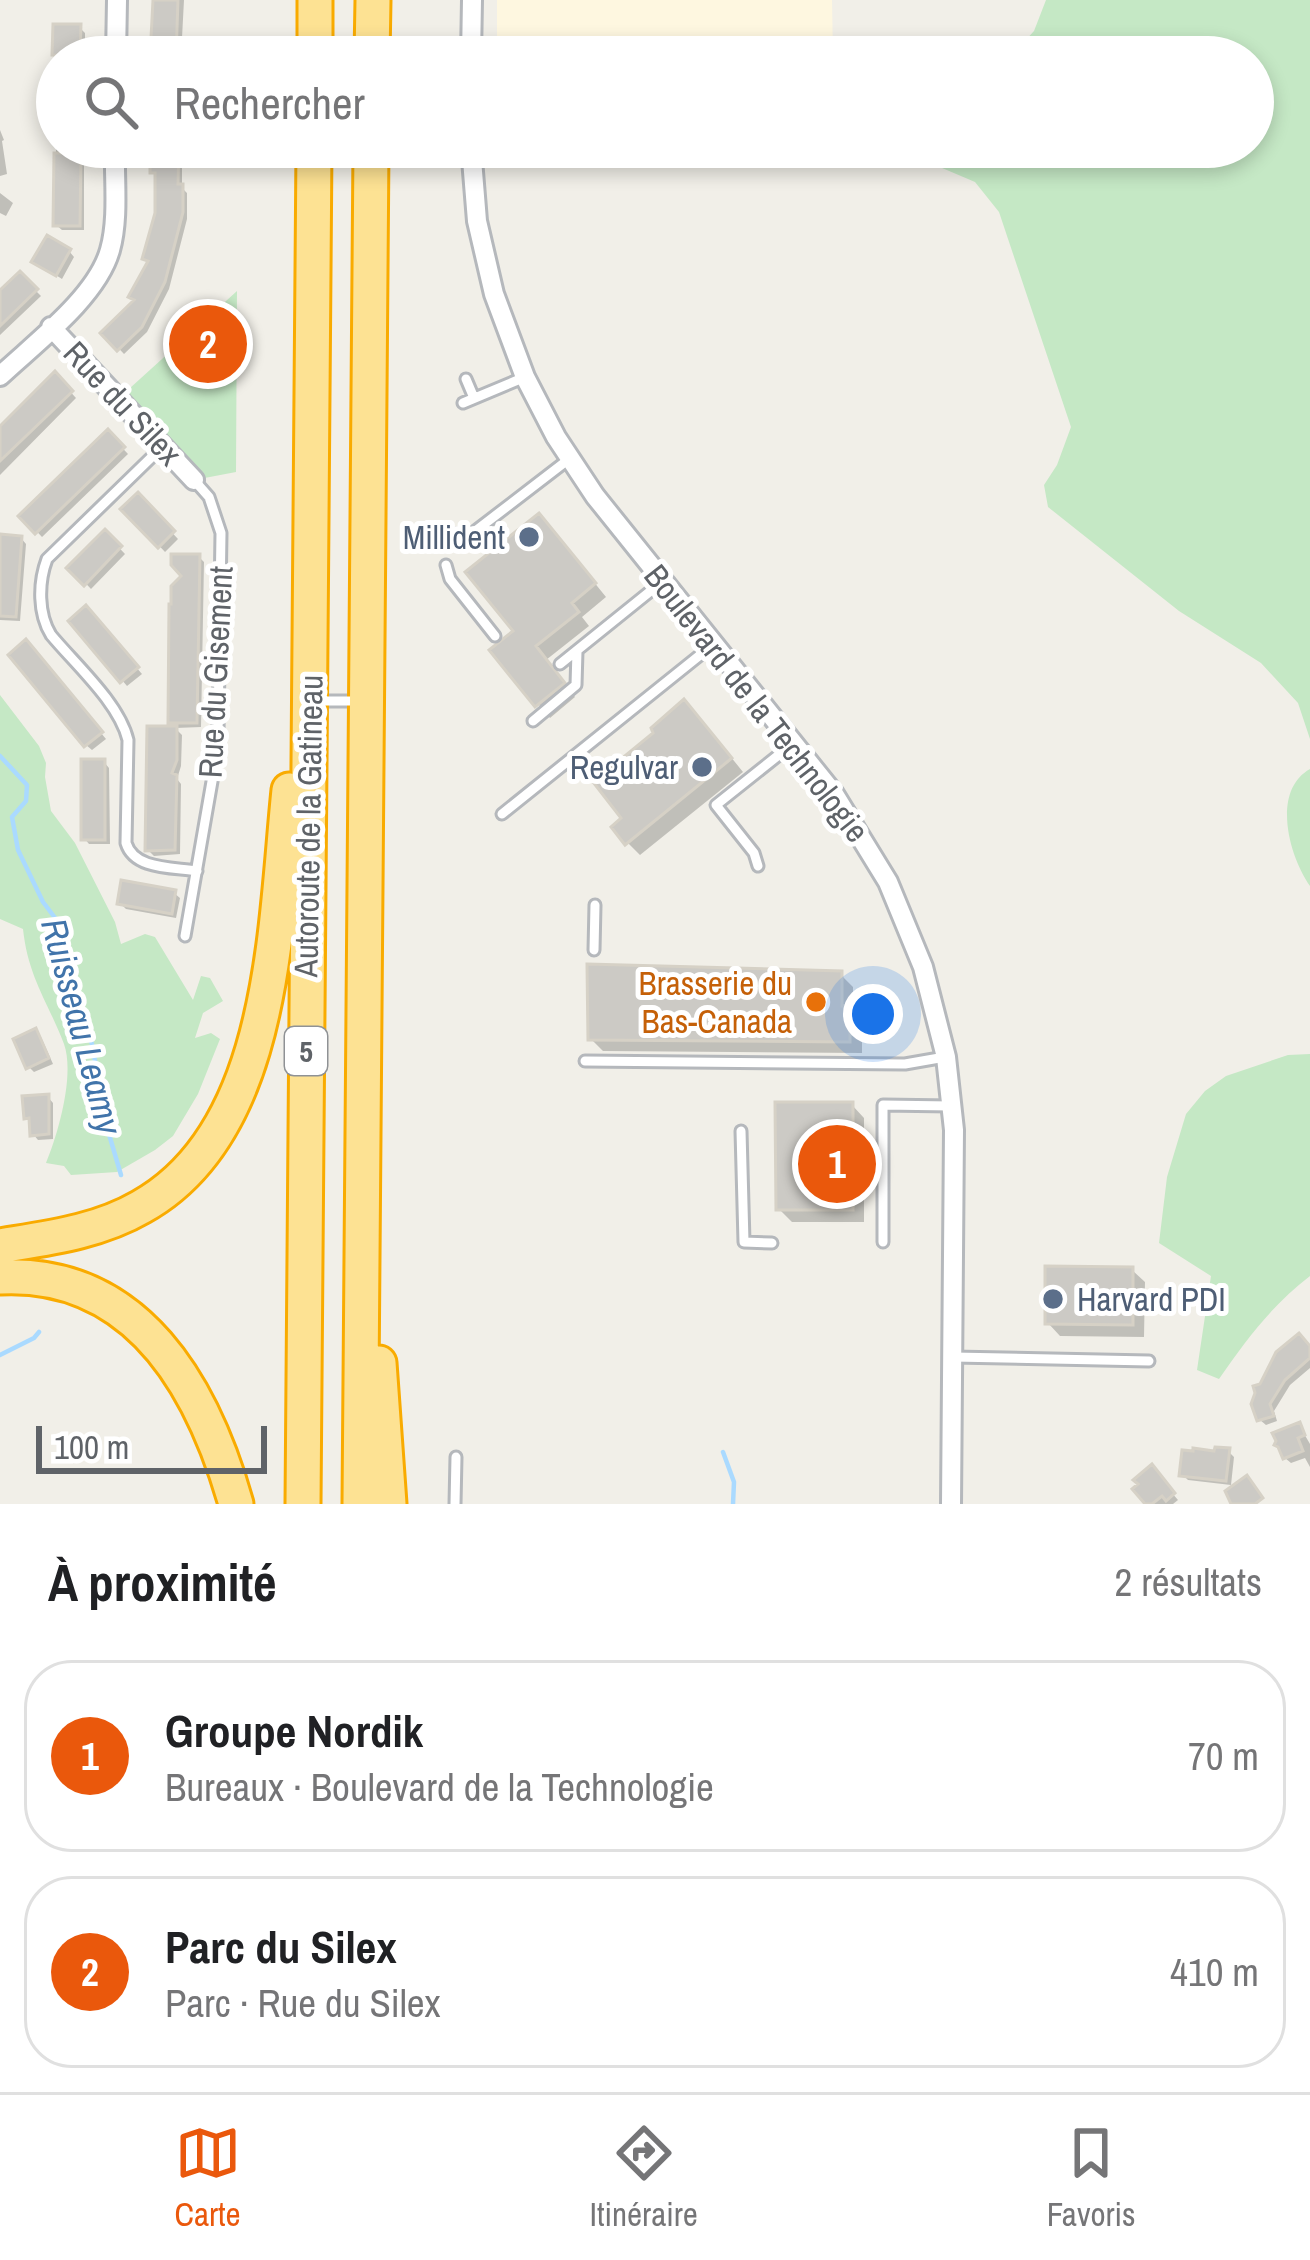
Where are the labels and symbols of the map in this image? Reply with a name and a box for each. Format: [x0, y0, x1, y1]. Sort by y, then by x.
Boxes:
pin: 2 [169, 299, 247, 389]
street label: Rue du Silex [54, 331, 192, 475]
place label: Millident [403, 515, 505, 559]
marker: Millident [516, 524, 542, 550]
street label: Boulevard de la Technologie [635, 555, 879, 851]
street label: Rue du Gisement [187, 565, 243, 779]
street label: Autoroute de la Gatineau [283, 674, 333, 979]
place label: Regulvar [570, 745, 678, 789]
marker: Regulvar [689, 754, 715, 780]
water label: Ruisseau Leamy [30, 913, 134, 1141]
place label: Brasserie du Bas-Canada [639, 961, 792, 1043]
your location [843, 984, 903, 1044]
marker: Brasserie du Bas-Canada [803, 989, 829, 1015]
road number: 5 [285, 1027, 327, 1075]
pin: 1 [798, 1119, 876, 1209]
place label: Harvard PDI [1077, 1277, 1226, 1321]
marker: Harvard PDI [1040, 1286, 1066, 1312]
scale bar [36, 1420, 267, 1473]

